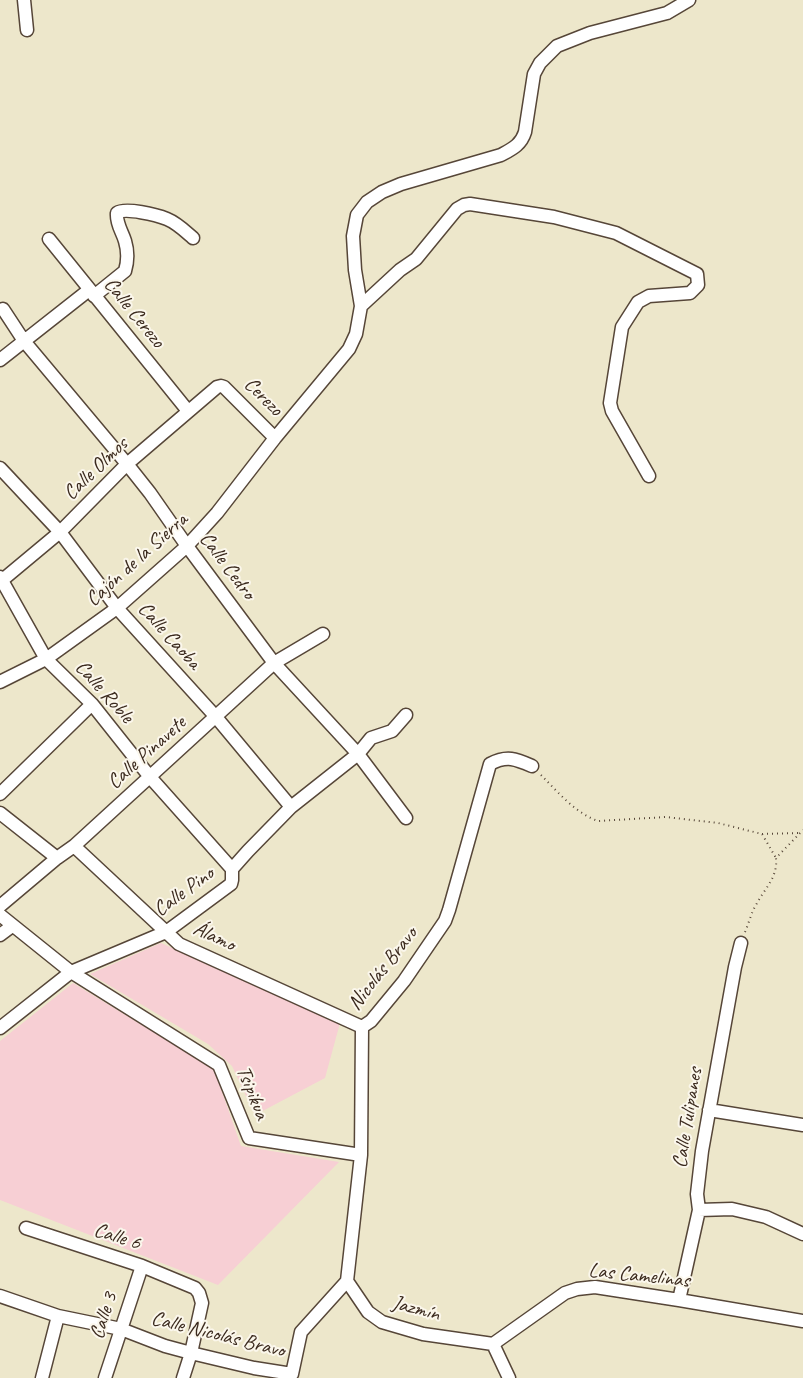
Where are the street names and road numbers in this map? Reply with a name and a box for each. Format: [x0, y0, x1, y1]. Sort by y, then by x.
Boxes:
street label: Calle Cerezo [98, 273, 170, 353]
street label: Cerezo [238, 372, 288, 422]
street label: Calle Olmos [59, 432, 133, 506]
street label: Cajón de la Sierra [81, 508, 193, 612]
street label: Calle Cedro [193, 527, 261, 605]
street label: Calle Caoba [132, 597, 206, 675]
street label: Calle Roble [69, 655, 139, 729]
street label: Calle Pinavete [102, 711, 192, 795]
street label: Calle Pino [149, 862, 219, 922]
street label: Álamo [189, 916, 239, 958]
street label: Nicolás Bravo [343, 922, 423, 1016]
street label: Tsipikua [230, 1063, 274, 1123]
street label: Calle Tulipanes [668, 1066, 708, 1170]
street label: Calle 6 [90, 1218, 144, 1256]
street label: Las Camelinas [587, 1258, 691, 1294]
street label: Calle 3 [85, 1289, 123, 1343]
street label: Jazmín [389, 1291, 443, 1327]
street label: Calle Nicolás Bravo [149, 1306, 287, 1364]

